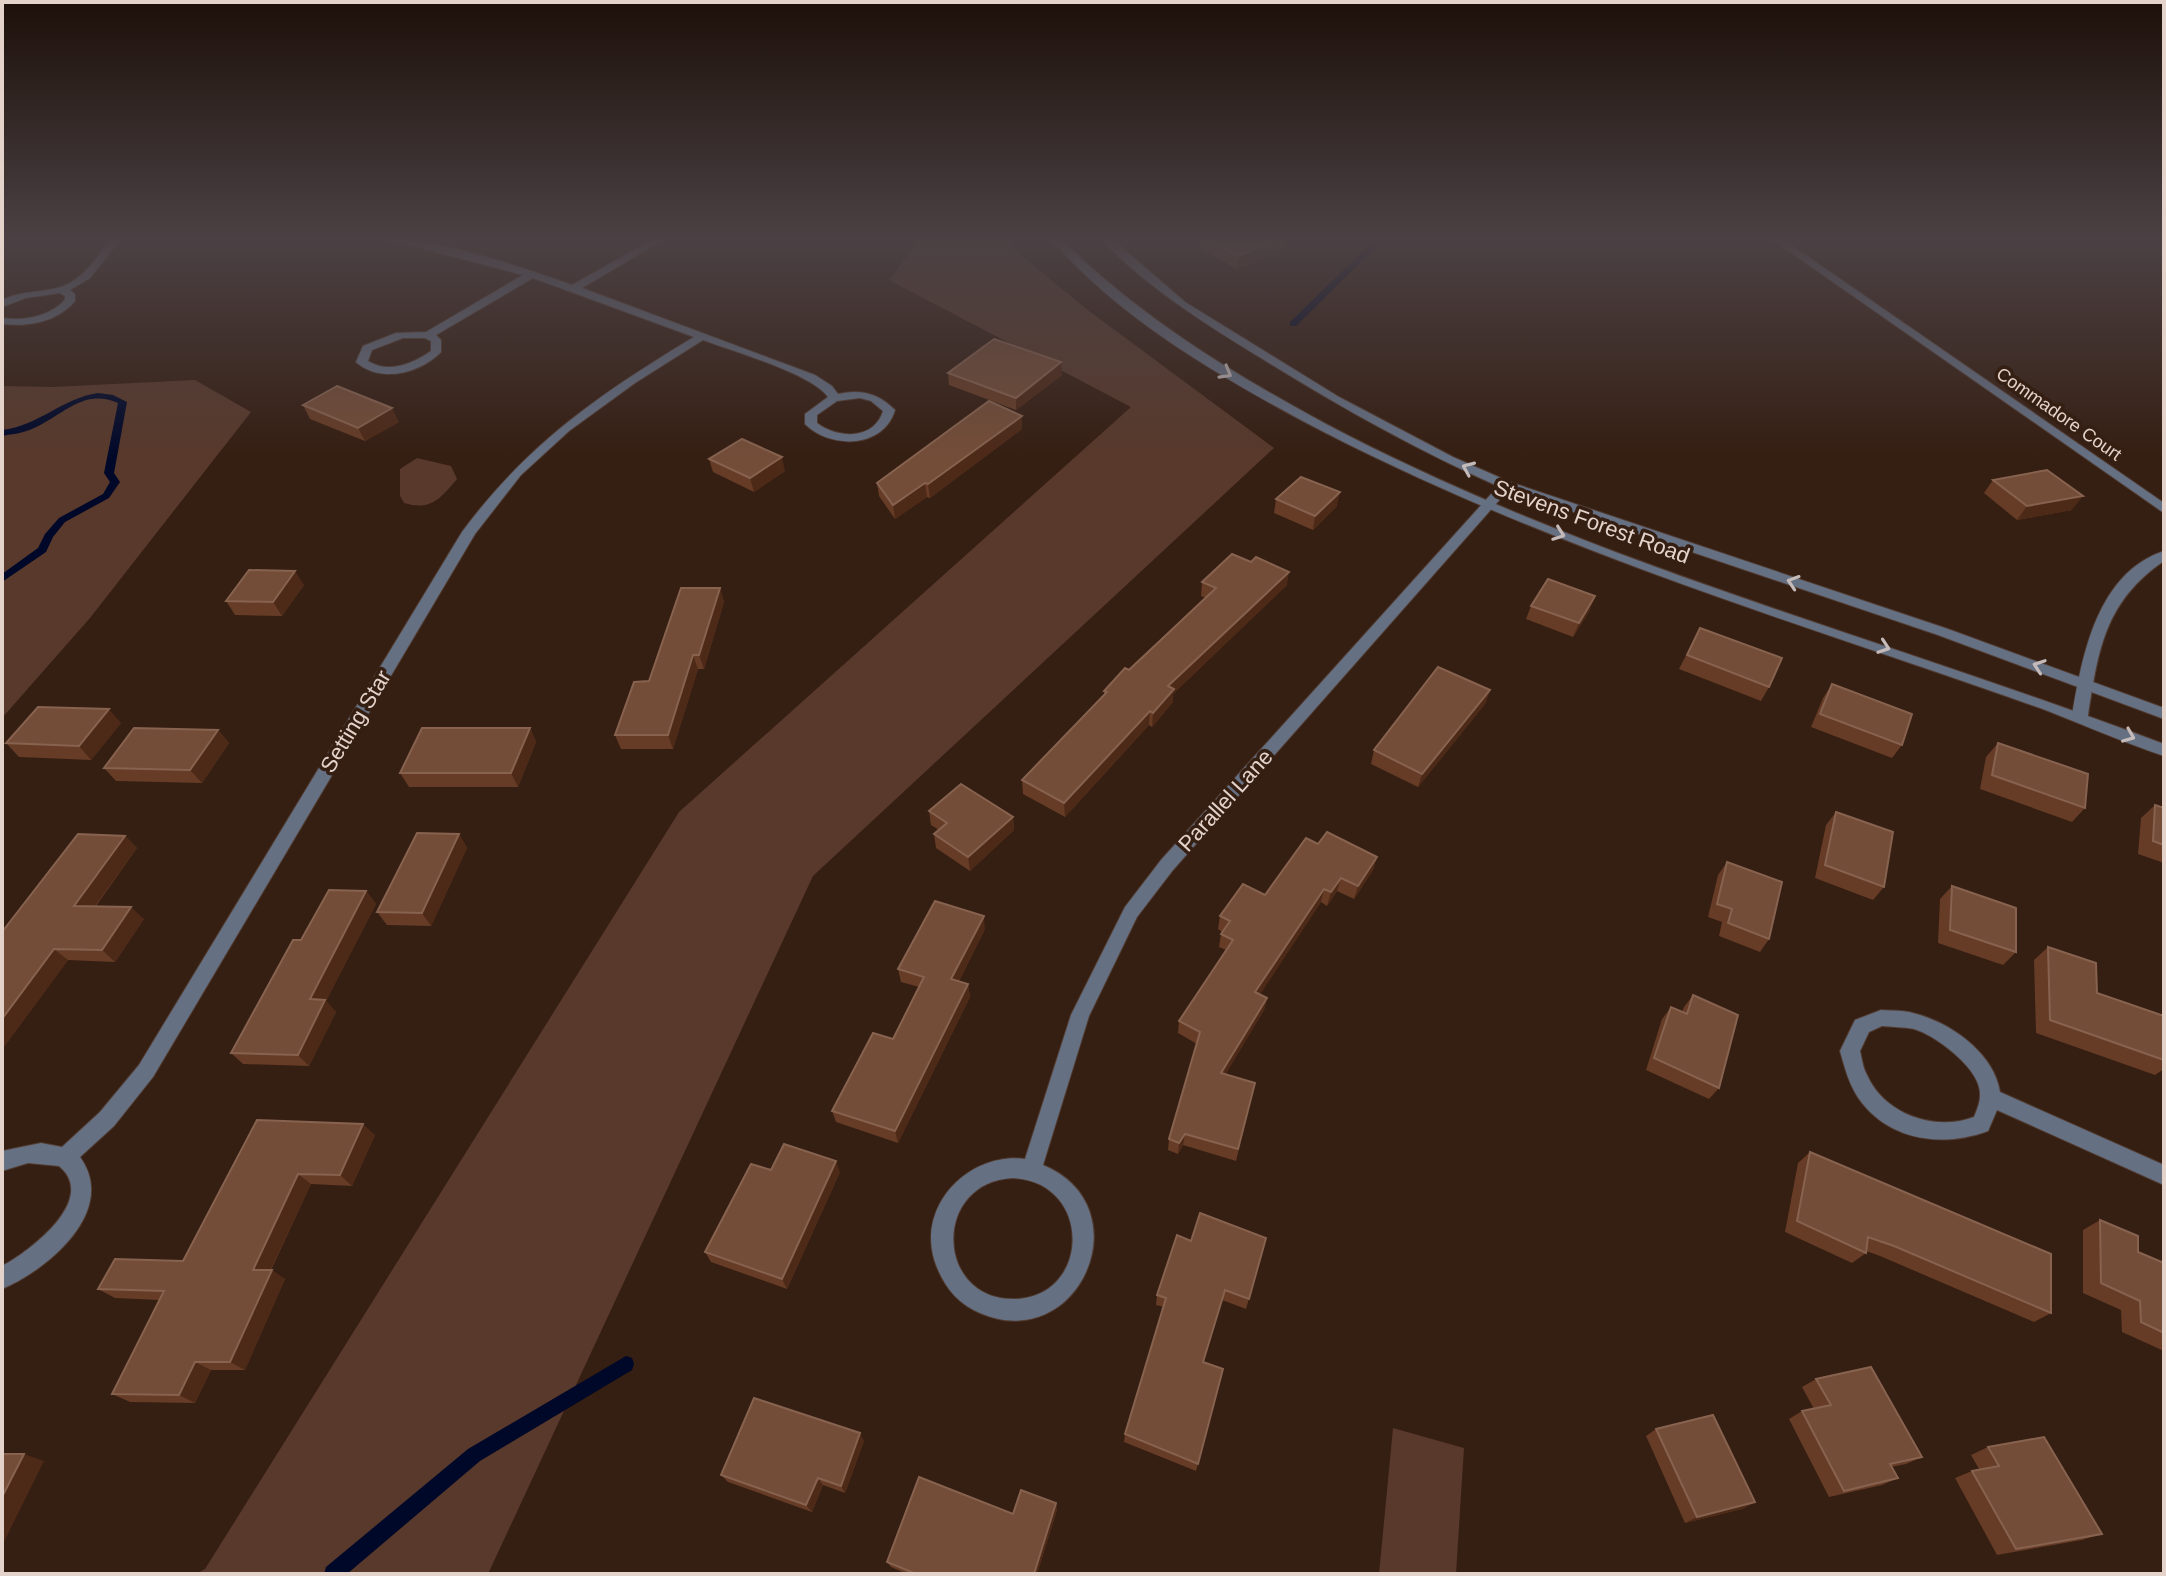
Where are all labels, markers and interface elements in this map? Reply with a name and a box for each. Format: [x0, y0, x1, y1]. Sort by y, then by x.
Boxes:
one-way arrow [1217, 363, 1232, 378]
street label: Commadore Court [1993, 363, 2125, 465]
one-way arrow [1462, 462, 1476, 478]
street label: Stevens Forest Road [1490, 474, 1693, 569]
one-way arrow [1552, 524, 1566, 541]
one-way arrow [1786, 576, 1800, 592]
one-way arrow [1877, 637, 1891, 653]
one-way arrow [2033, 659, 2047, 675]
street label: Setting Star [315, 666, 396, 777]
one-way arrow [2121, 726, 2135, 742]
street label: Parallel Lane [1173, 744, 1278, 856]

